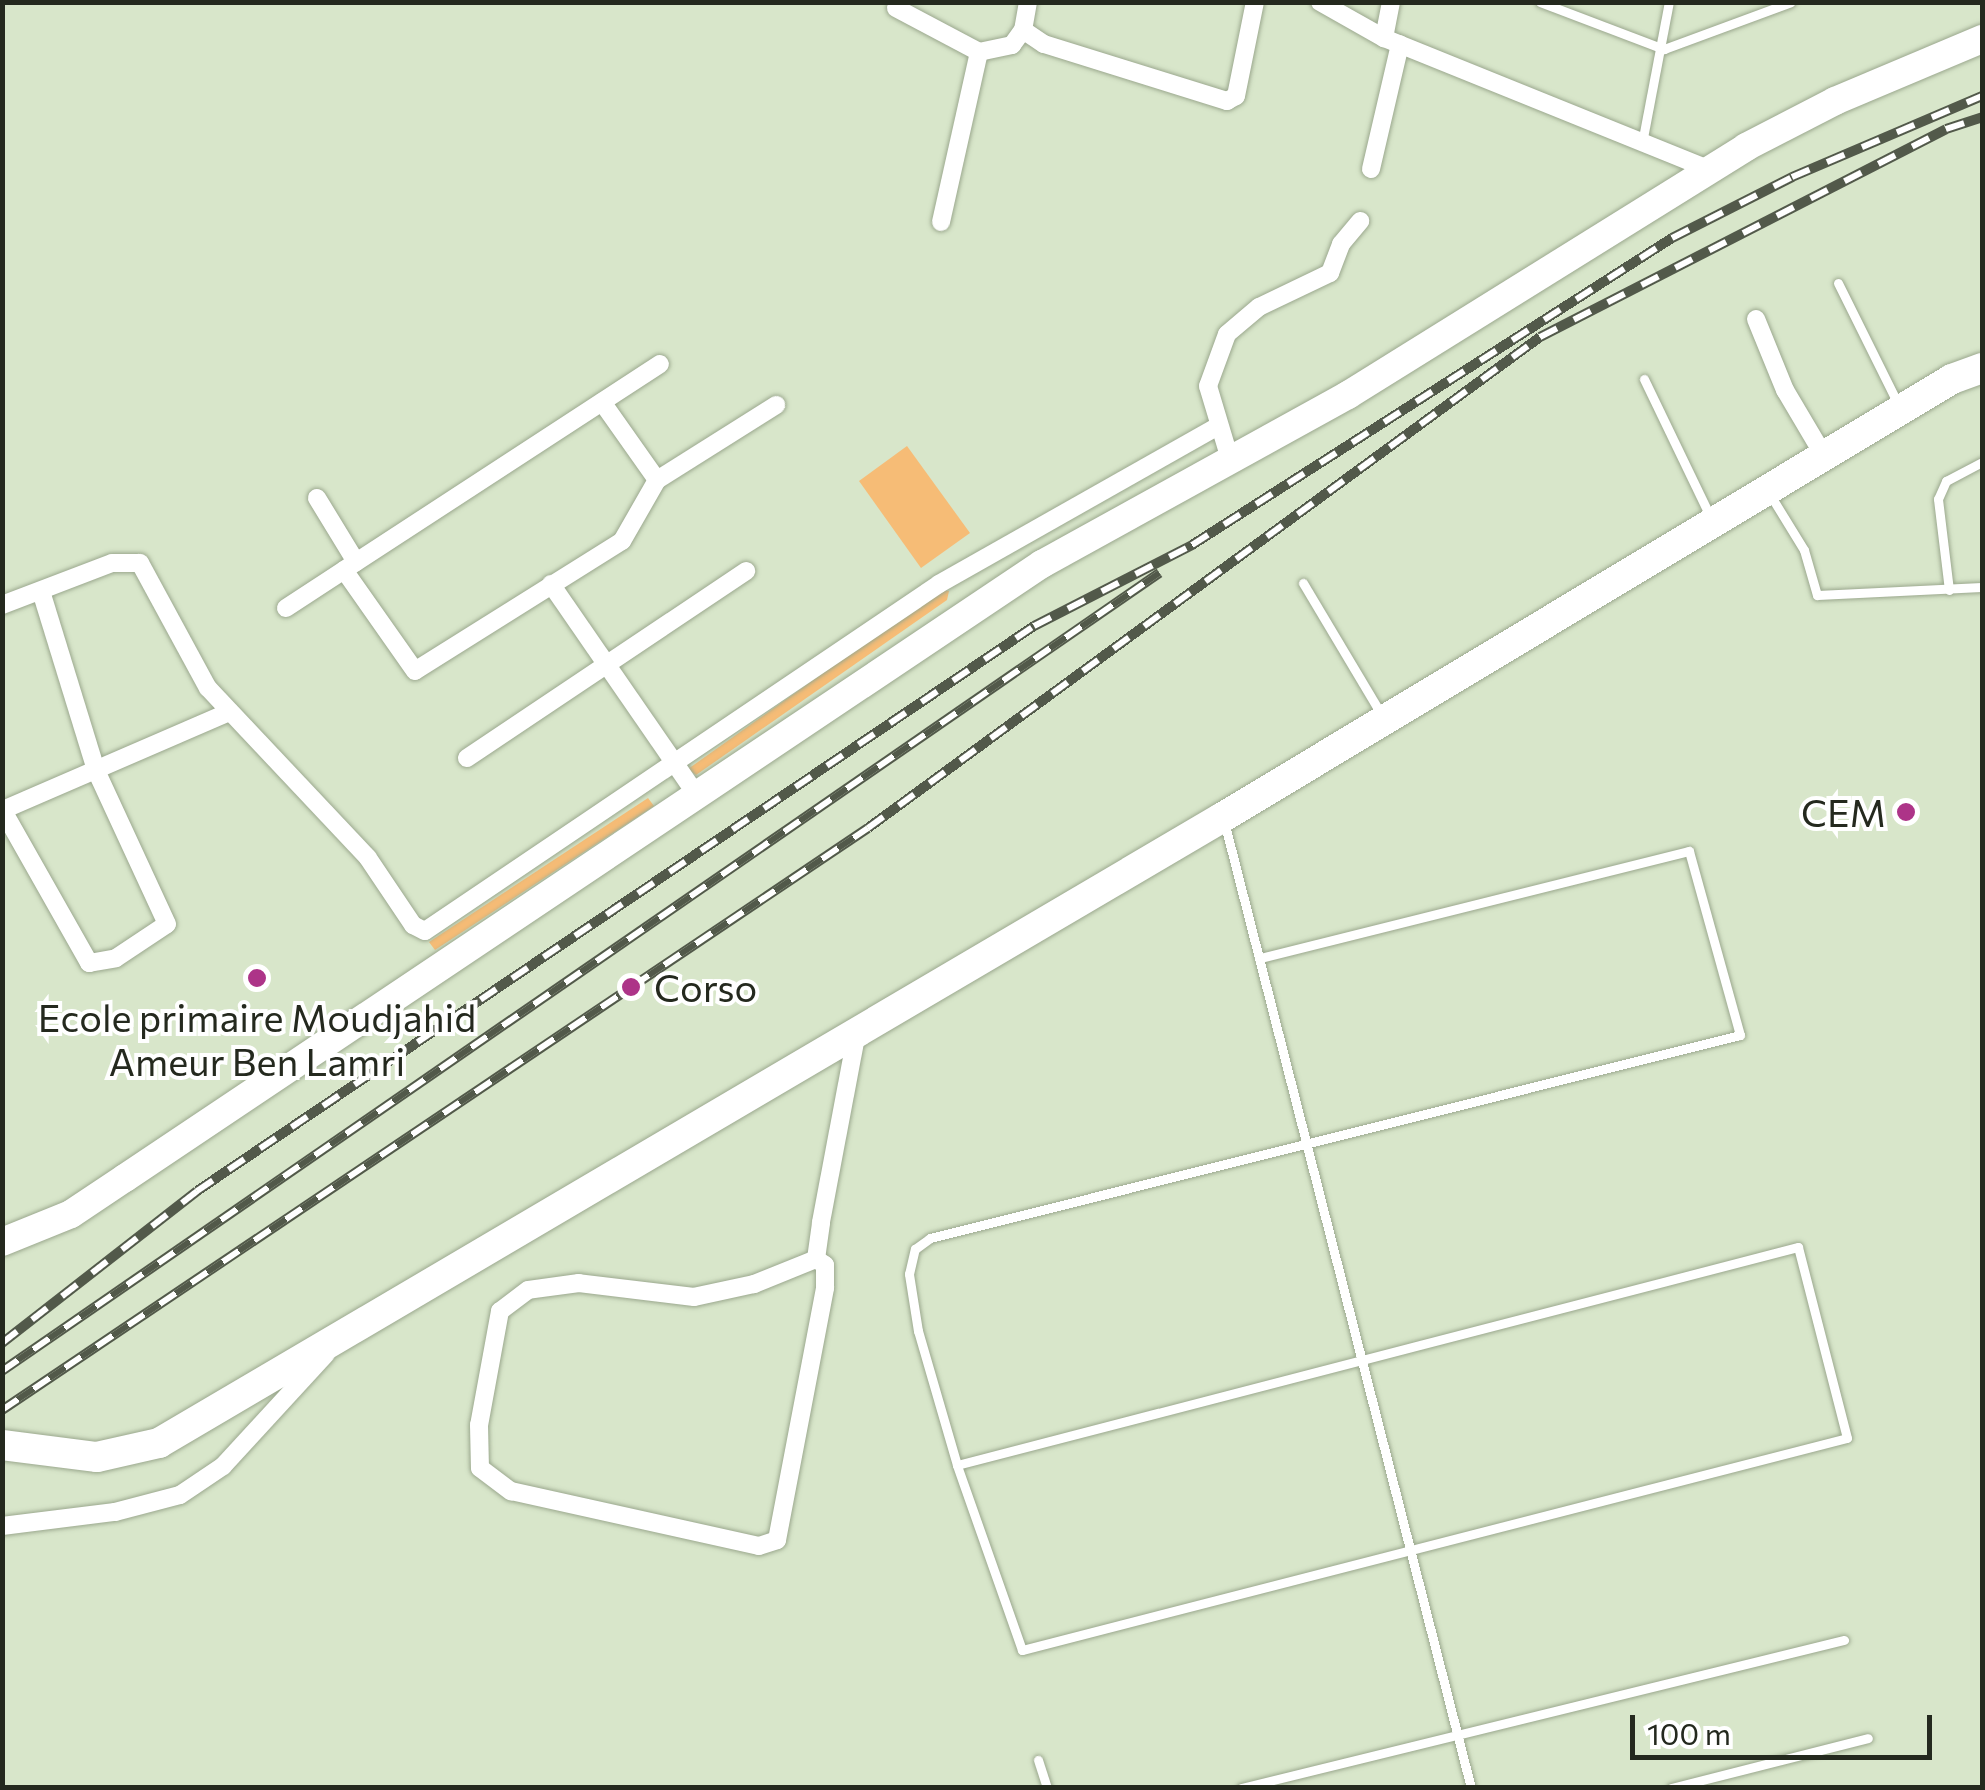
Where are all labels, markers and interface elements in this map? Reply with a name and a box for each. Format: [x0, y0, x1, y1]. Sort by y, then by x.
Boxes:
place label: CEM [1801, 789, 1886, 835]
marker: CEM [1895, 801, 1917, 823]
place label: Corso [654, 964, 757, 1010]
marker: Ecole primaire Moudjahid Ameur Ben Lamri [246, 967, 268, 989]
marker: Corso [618, 974, 644, 1000]
place label: Ecole primaire Moudjahid Ameur Ben Lamri [38, 994, 476, 1084]
scale bar [1635, 1695, 1938, 1757]
text: 100 m [1647, 1714, 1731, 1751]

